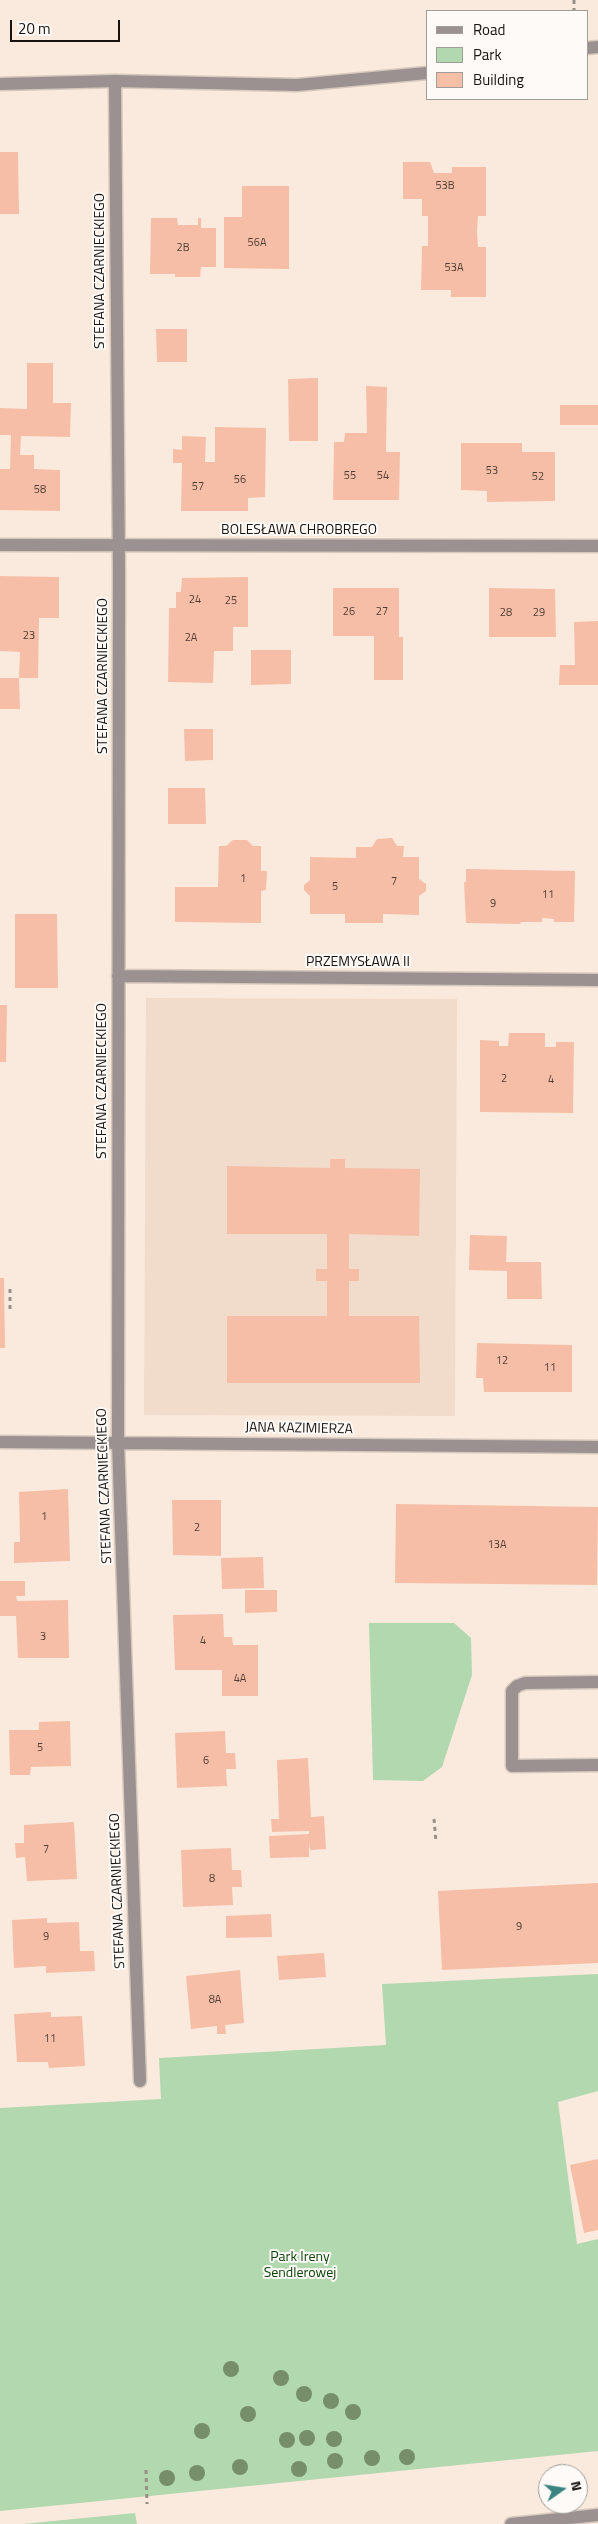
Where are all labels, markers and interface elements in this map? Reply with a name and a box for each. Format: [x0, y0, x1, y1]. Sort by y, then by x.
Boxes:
scale bar [12, 10, 122, 42]
legend [426, 10, 588, 100]
text: 20 m [18, 17, 51, 40]
text: Road [473, 18, 505, 41]
text: Park [473, 43, 502, 66]
text: Building [473, 68, 524, 91]
house number: 53B [435, 179, 455, 193]
street label: STEFANA CZARNIECKIEGO [93, 193, 109, 349]
house number: 56A [248, 236, 266, 250]
house number: 2B [177, 241, 189, 255]
house number: 53A [445, 261, 463, 275]
house number: 53 [486, 464, 498, 478]
house number: 55 [344, 469, 356, 483]
house number: 54 [377, 469, 389, 483]
house number: 52 [532, 470, 544, 484]
house number: 56 [234, 473, 246, 487]
house number: 57 [192, 480, 204, 494]
house number: 58 [34, 483, 46, 497]
street label: BOLESŁAWA CHROBREGO [221, 523, 377, 539]
house number: 24 [189, 593, 201, 607]
house number: 25 [225, 594, 237, 608]
street label: STEFANA CZARNIECKIEGO [96, 598, 112, 754]
house number: 26 [343, 605, 355, 619]
house number: 27 [376, 605, 388, 619]
house number: 28 [500, 606, 512, 620]
house number: 29 [533, 606, 545, 620]
house number: 23 [23, 629, 35, 643]
house number: 2A [185, 631, 197, 645]
house number: 1 [240, 872, 246, 886]
house number: 7 [391, 875, 397, 889]
house number: 5 [332, 880, 338, 894]
house number: 11 [542, 888, 554, 902]
house number: 9 [490, 897, 496, 911]
street label: PRZEMYSŁAWA II [306, 955, 410, 971]
street label: STEFANA CZARNIECKIEGO [95, 1003, 111, 1159]
house number: 2 [501, 1072, 507, 1086]
house number: 4 [548, 1073, 554, 1087]
house number: 12 [496, 1354, 508, 1368]
house number: 11 [544, 1361, 556, 1375]
street label: STEFANA CZARNIECKIEGO [94, 1408, 116, 1564]
street label: JANA KAZIMIERZA [245, 1420, 353, 1438]
house number: 1 [41, 1510, 47, 1524]
house number: 2 [194, 1521, 200, 1535]
house number: 13A [488, 1538, 506, 1552]
house number: 3 [40, 1630, 46, 1644]
house number: 4 [200, 1634, 206, 1648]
house number: 4A [234, 1672, 246, 1686]
house number: 5 [37, 1741, 43, 1755]
house number: 6 [203, 1754, 209, 1768]
street label: STEFANA CZARNIECKIEGO [107, 1813, 129, 1969]
house number: 7 [43, 1843, 49, 1857]
house number: 8 [209, 1872, 215, 1886]
house number: 9 [516, 1920, 522, 1934]
house number: 9 [43, 1930, 49, 1944]
house number: 8A [209, 1993, 221, 2007]
house number: 11 [44, 2032, 56, 2046]
park label: Park Ireny Sendlerowej [264, 2250, 336, 2282]
north arrow [538, 2464, 588, 2514]
text: N [566, 2479, 588, 2493]

